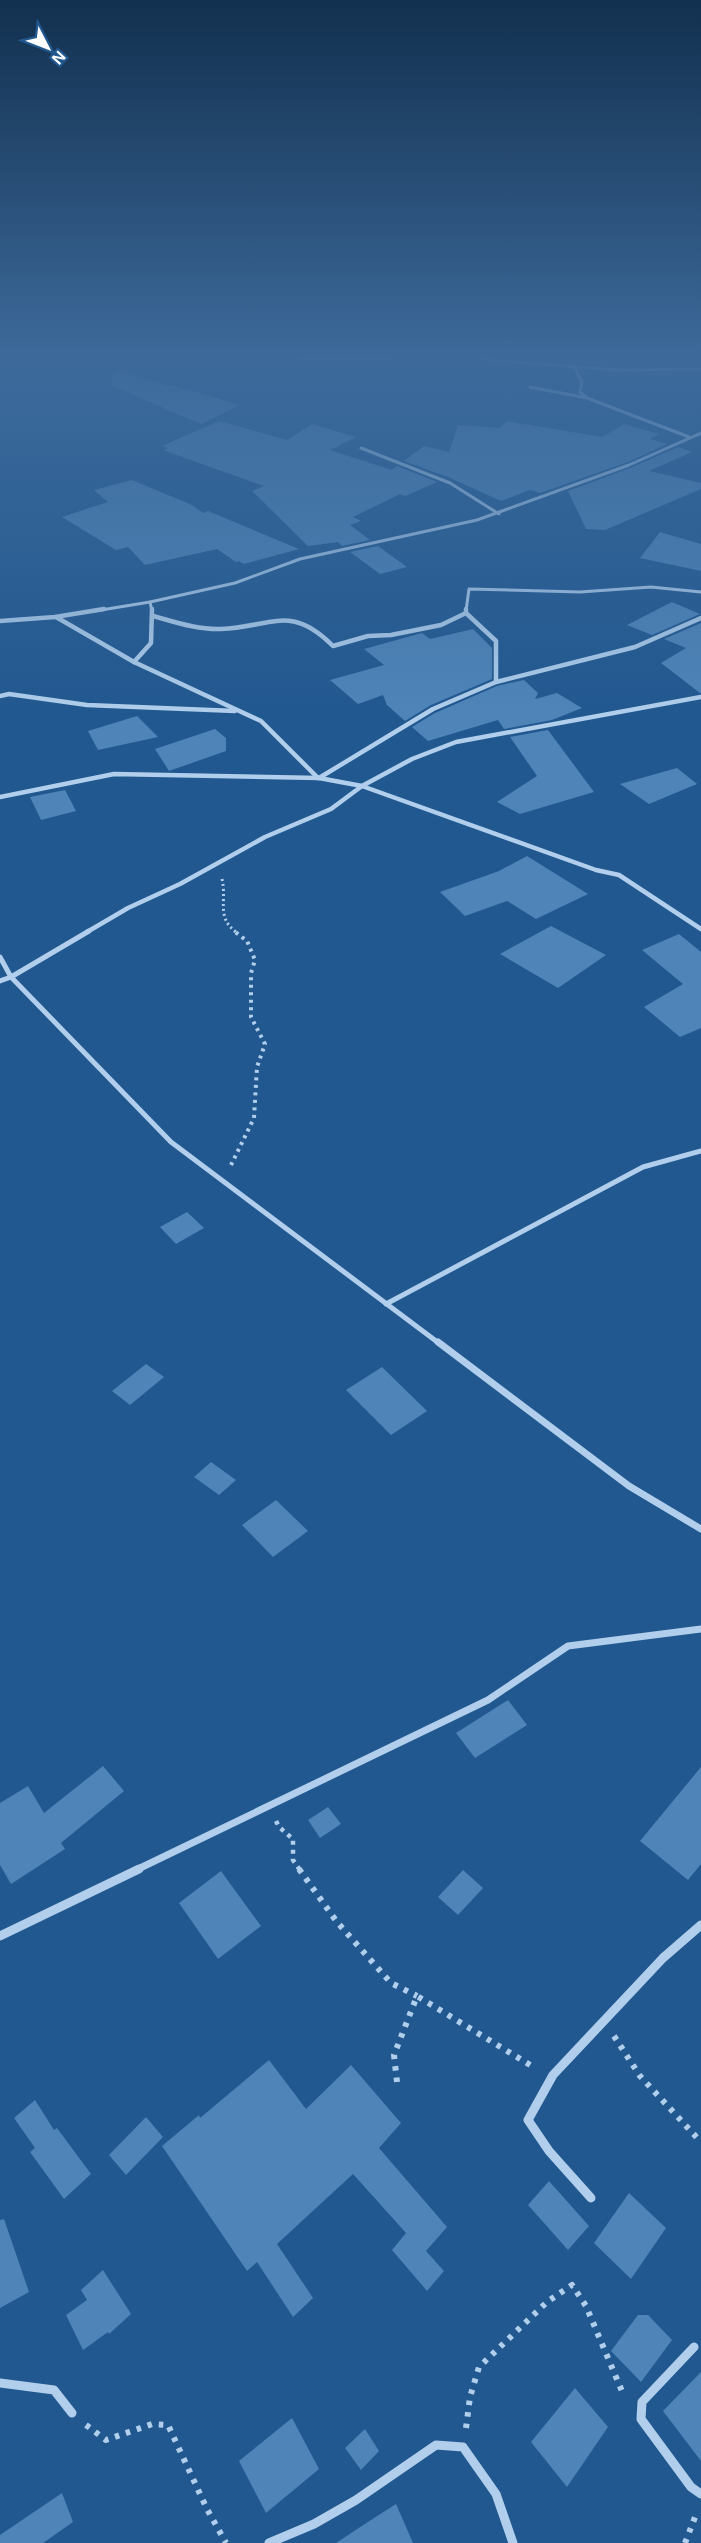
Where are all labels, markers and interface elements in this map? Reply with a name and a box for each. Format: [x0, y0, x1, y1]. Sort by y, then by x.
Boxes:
north arrow [18, 18, 78, 78]
text: N [49, 48, 69, 68]

